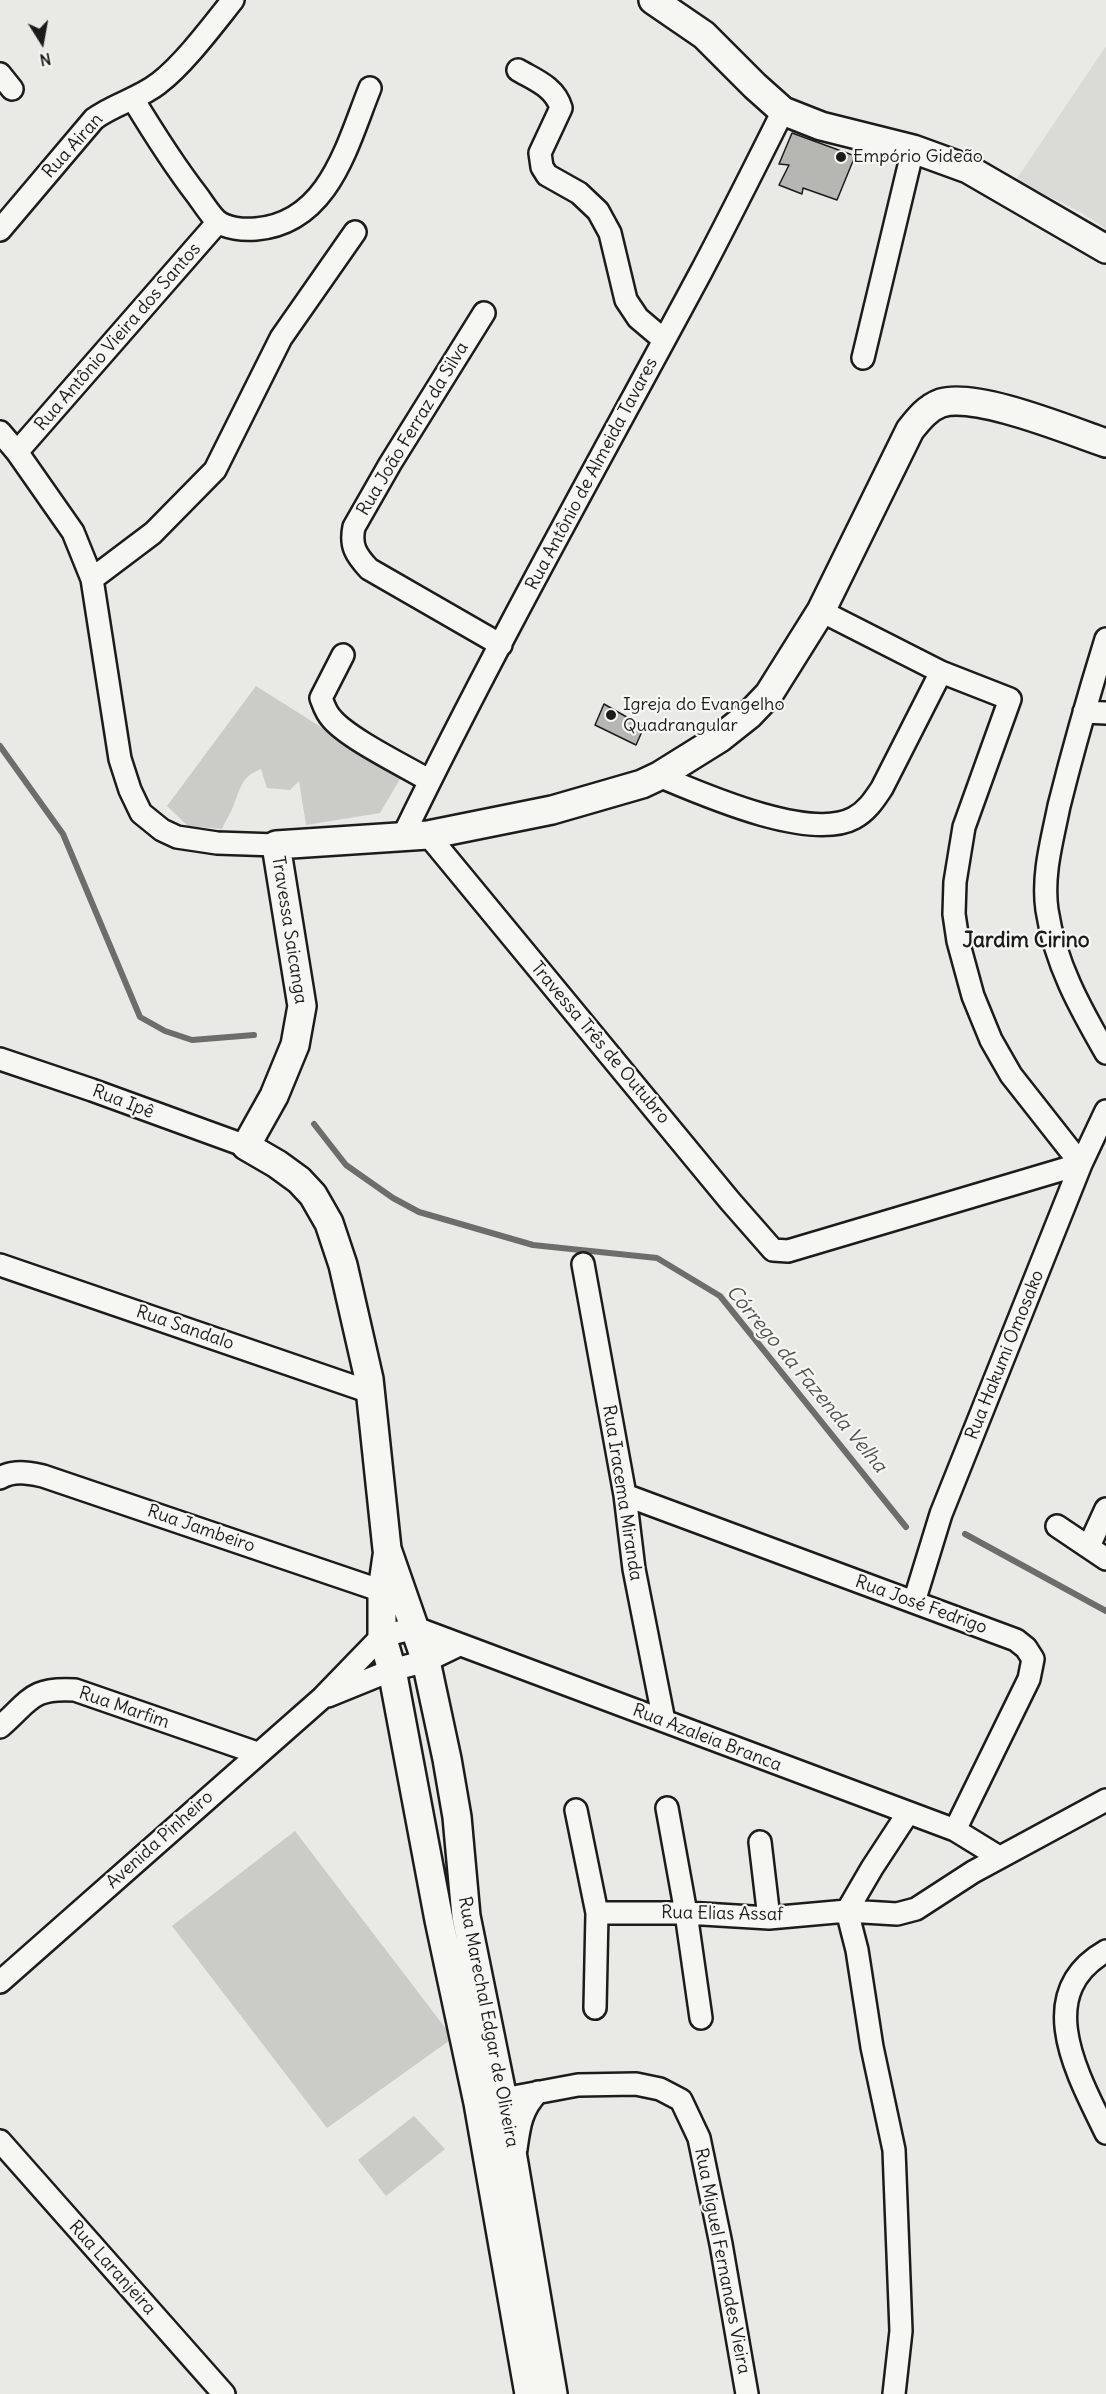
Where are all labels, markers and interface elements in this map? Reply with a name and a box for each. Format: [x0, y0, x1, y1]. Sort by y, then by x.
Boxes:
north arrow [12, 12, 72, 72]
text: N [38, 49, 53, 71]
street label: Rua Airan [38, 109, 108, 183]
place label: Empório Gideão [853, 146, 983, 168]
marker: Empório Gideão [834, 150, 848, 164]
street label: Rua Antônio Vieira dos Santos [30, 239, 206, 435]
street label: Rua João Ferraz da Silva [353, 338, 473, 520]
street label: Rua Antônio de Almeida Tavares [521, 354, 663, 594]
place label: Igreja do Evangelho Quadrangular [623, 694, 785, 736]
marker: Igreja do Evangelho Quadrangular [604, 708, 618, 722]
street label: Travessa Saicanga [267, 855, 311, 1005]
district label: Jardim Cirino [962, 928, 1090, 954]
street label: Travessa Três de Outubro [526, 958, 674, 1128]
street label: Rua Ipê [89, 1080, 157, 1124]
street label: Rua Hakumi Omosako [961, 1267, 1049, 1443]
water label: Córrego da Fazenda Velha [721, 1280, 891, 1478]
street label: Rua Sandalo [133, 1301, 237, 1355]
street label: Rua Iracema Miranda [597, 1404, 647, 1582]
street label: Rua Jambeiro [144, 1500, 258, 1558]
street label: Rua José Fedrigo [852, 1571, 990, 1639]
street label: Rua Marfim [76, 1682, 172, 1734]
street label: Rua Azaleia Branca [629, 1700, 785, 1776]
street label: Avenida Pinheiro [102, 1786, 218, 1894]
street label: Rua Marechal Edgar de Oliveira [453, 1895, 523, 2149]
street label: Rua Elias Assaf [661, 1902, 783, 1926]
street label: Rua Miguel Fernandes Vieira [689, 2146, 755, 2376]
street label: Rua Laranjeira [64, 2216, 160, 2320]

